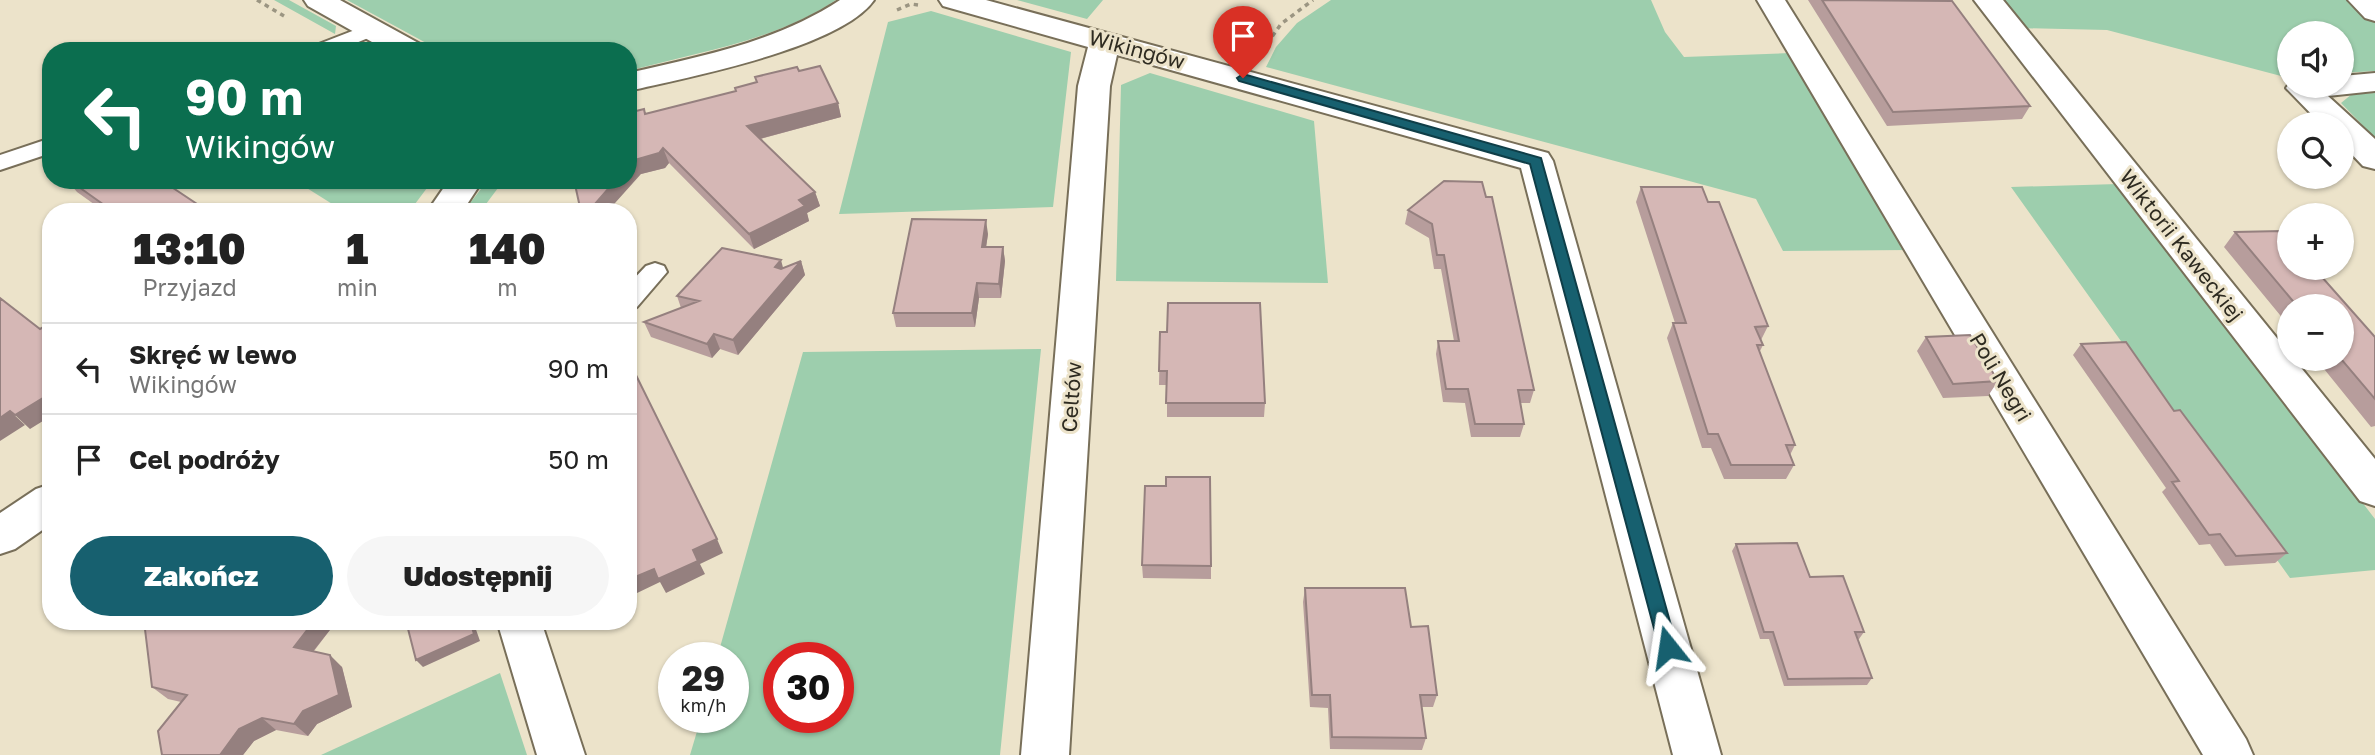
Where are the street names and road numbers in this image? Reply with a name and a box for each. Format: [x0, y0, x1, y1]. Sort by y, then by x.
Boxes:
street label: Wikingów [1086, 24, 1188, 74]
street label: Wiktorii Kaweckiej [2115, 164, 2249, 326]
street label: Poli Negri [1964, 328, 2038, 426]
street label: Celtów [1056, 361, 1086, 433]

